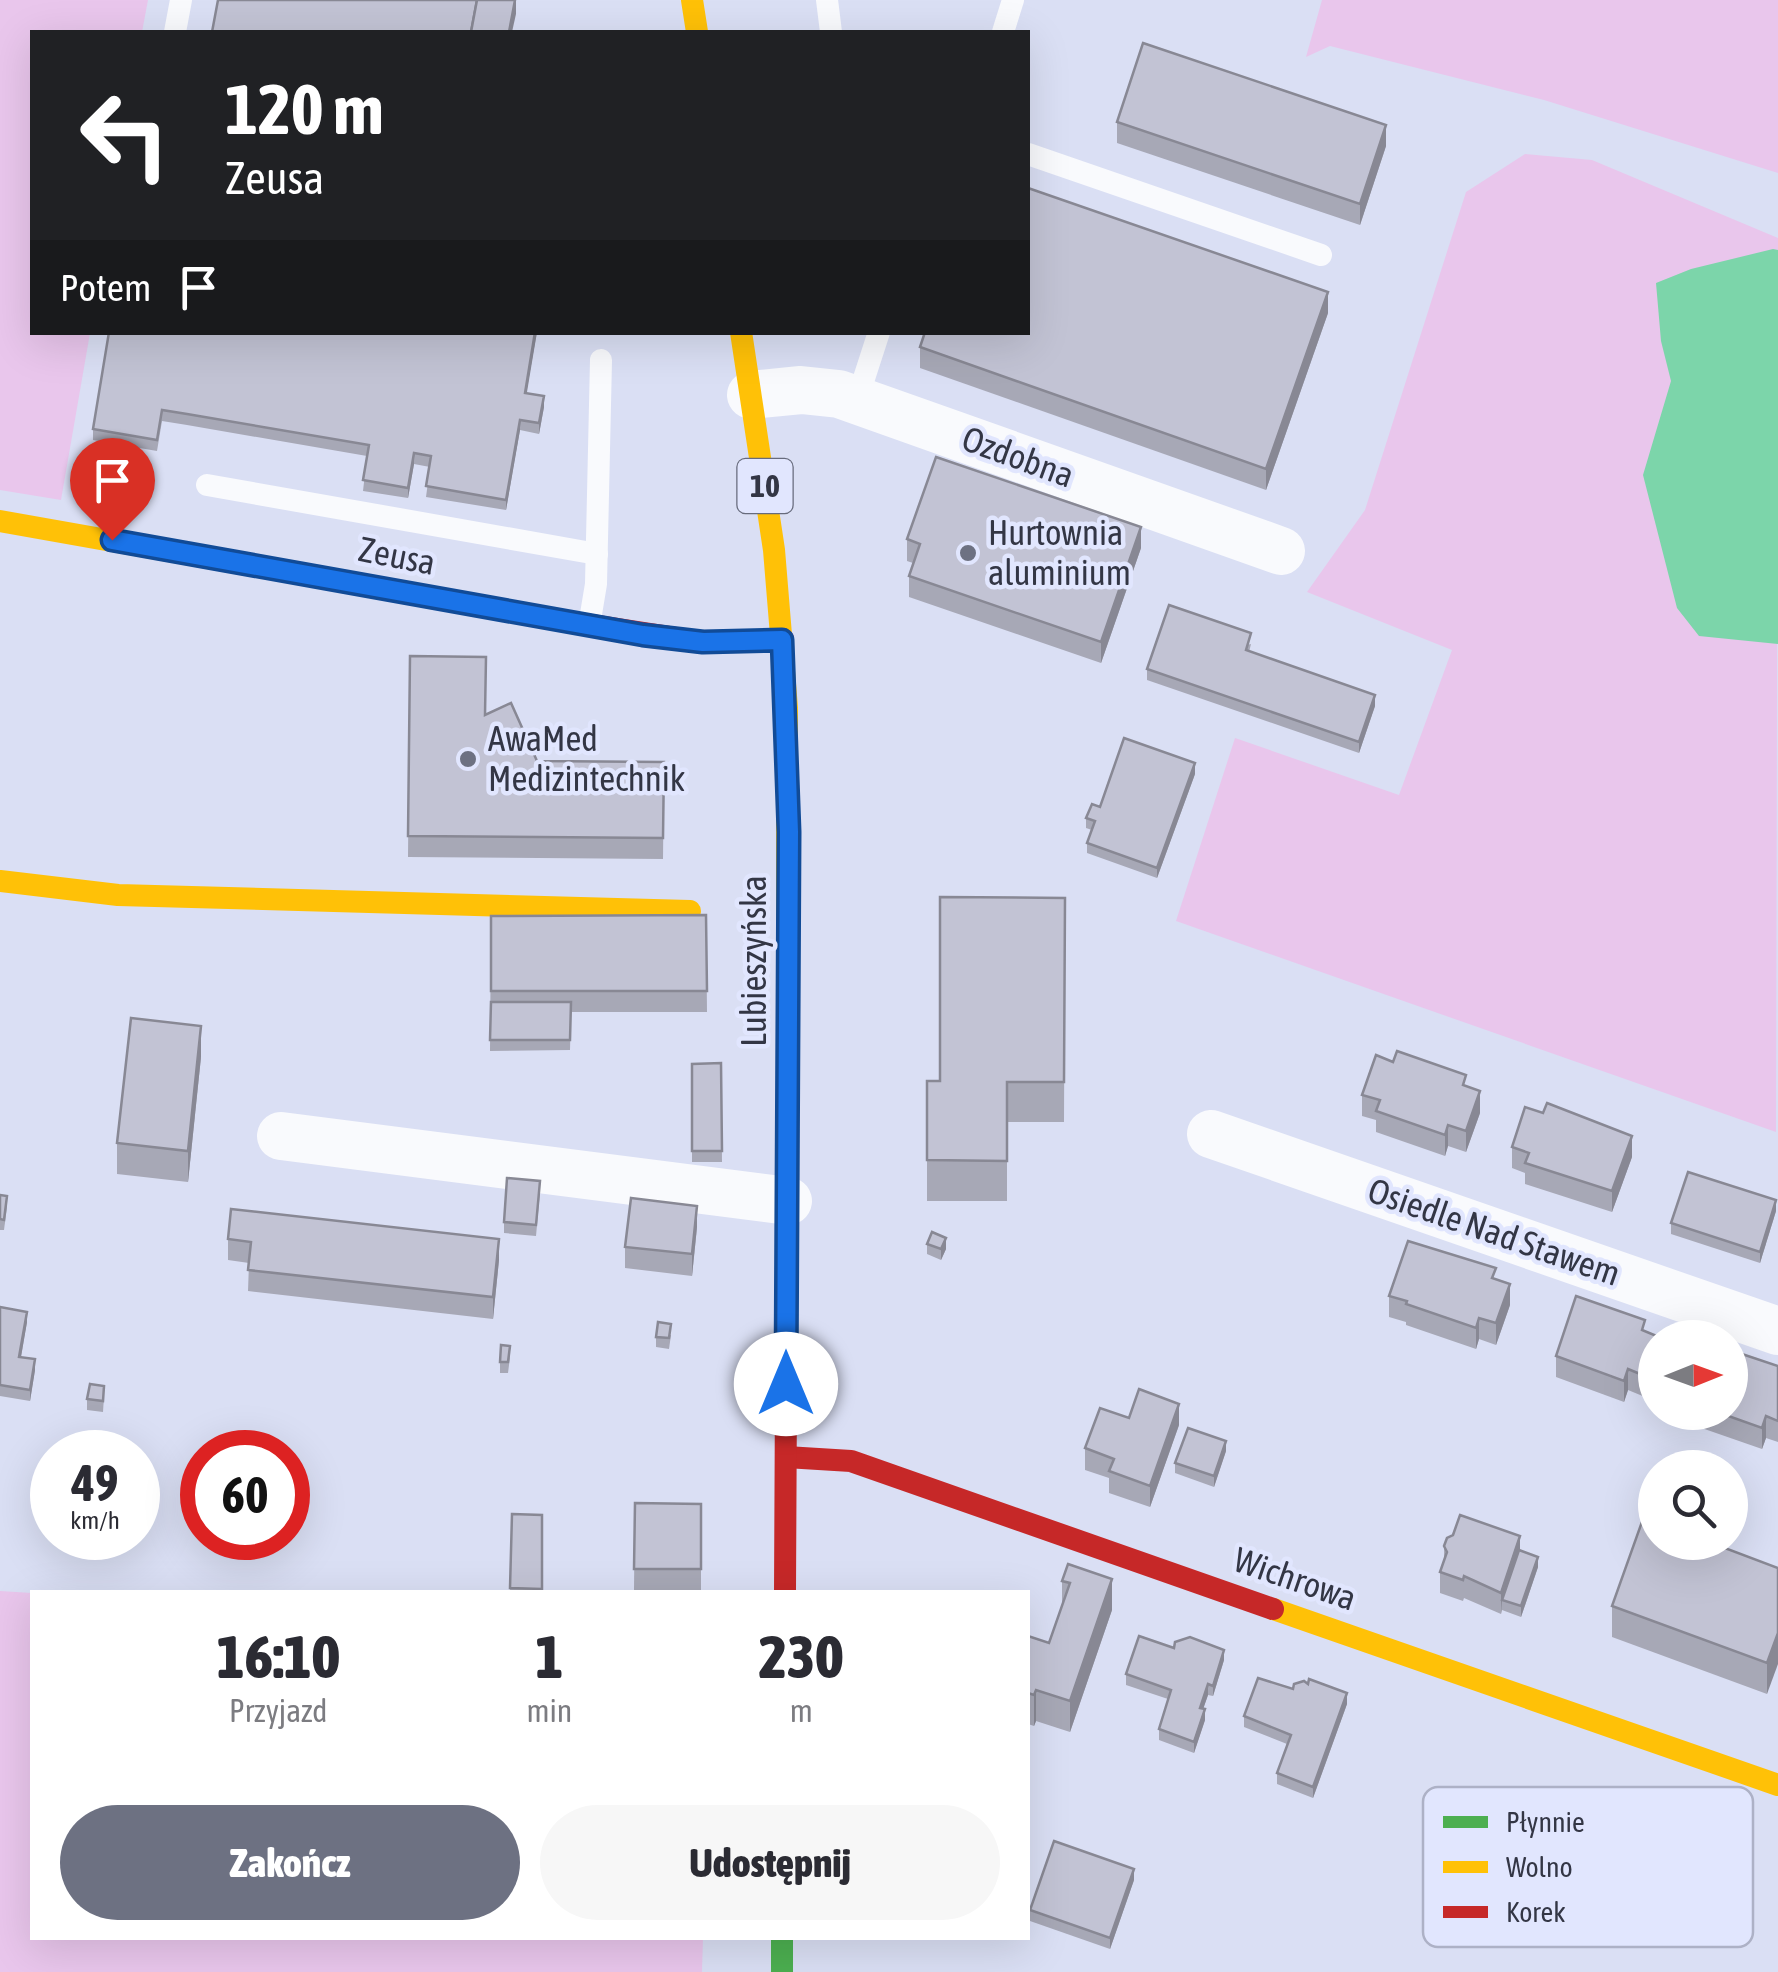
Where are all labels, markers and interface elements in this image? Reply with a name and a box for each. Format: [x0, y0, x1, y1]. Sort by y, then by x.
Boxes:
text: 120 m [225, 69, 384, 149]
icon: left [60, 70, 190, 200]
text: Zeusa [225, 152, 324, 204]
icon: arrive [171, 260, 226, 315]
text: Potem [60, 266, 151, 309]
street label: Ozdobna [957, 418, 1079, 495]
pin [70, 438, 155, 541]
icon: arrive [85, 453, 140, 508]
road number: 10 [738, 459, 792, 513]
place label: Hurtownia aluminium [988, 512, 1131, 592]
street label: Zeusa [355, 528, 439, 582]
marker: Hurtownia aluminium [957, 542, 979, 564]
place label: AwaMed Medizintechnik [488, 718, 685, 798]
marker: AwaMed Medizintechnik [457, 748, 479, 770]
street label: Lubieszyńska [733, 875, 773, 1047]
street label: Osiedle Nad Stawem [1363, 1169, 1626, 1293]
north arrow [1638, 1320, 1748, 1430]
map controls [1638, 1320, 1748, 1560]
position arrow [734, 1332, 838, 1436]
speed limit sign: 60 [180, 1430, 310, 1560]
button: search [1638, 1450, 1748, 1560]
text: 49 [71, 1454, 118, 1512]
text: km/h [70, 1506, 120, 1534]
street label: Wichrowa [1229, 1539, 1362, 1618]
text: 16:10 [216, 1622, 340, 1691]
text: 1 [535, 1622, 564, 1691]
text: 230 [759, 1622, 843, 1691]
text: Przyjazd [229, 1692, 327, 1729]
text: min [526, 1692, 572, 1729]
text: m [790, 1692, 813, 1729]
legend [1423, 1787, 1753, 1947]
button: Zakończ [60, 1805, 520, 1920]
button: Udostępnij [540, 1805, 1000, 1920]
text: Płynnie [1506, 1806, 1585, 1838]
text: Wolno [1506, 1851, 1573, 1883]
text: Korek [1506, 1896, 1566, 1928]

